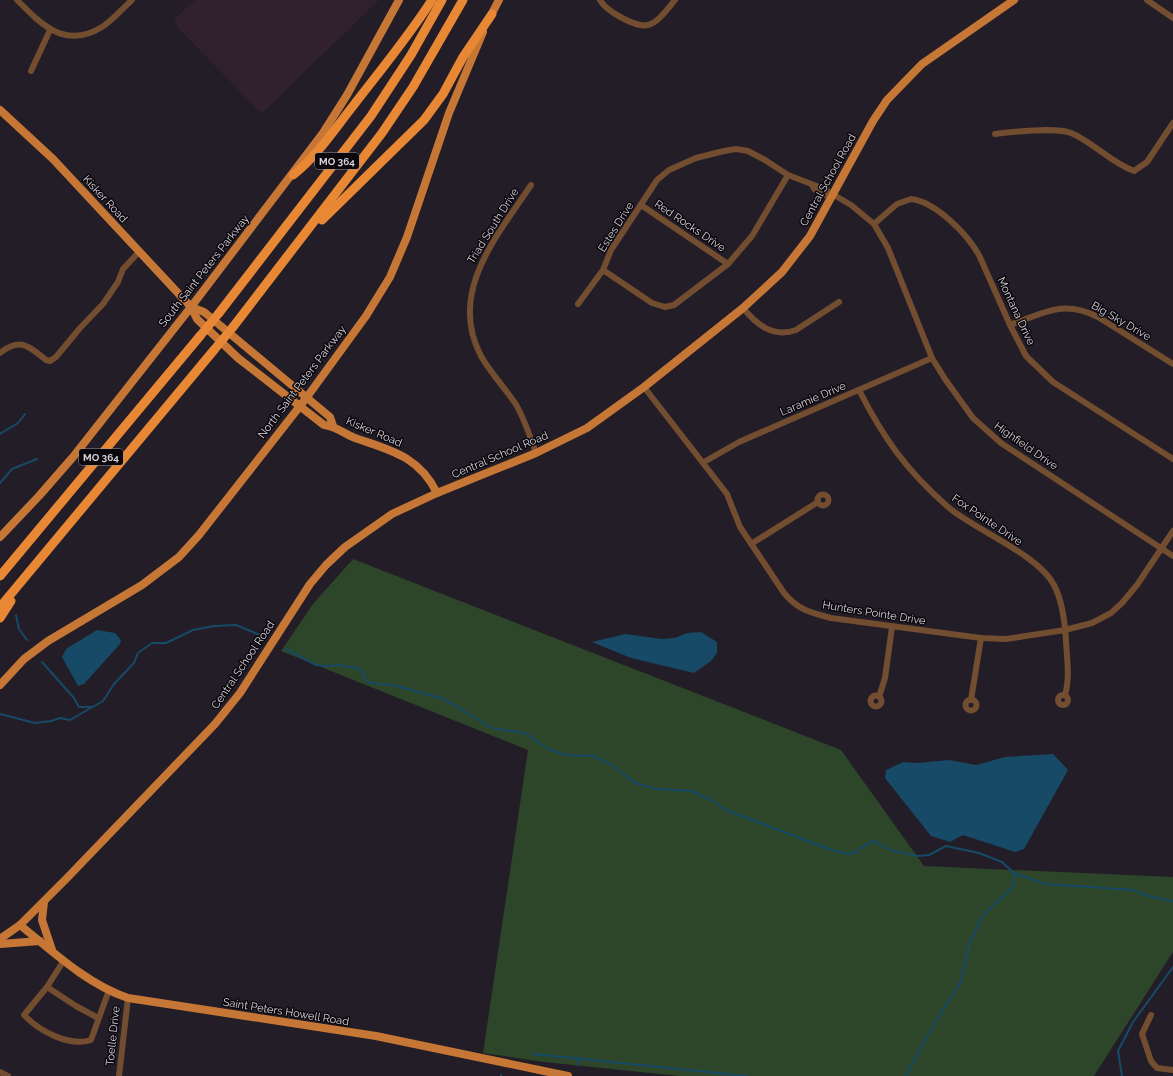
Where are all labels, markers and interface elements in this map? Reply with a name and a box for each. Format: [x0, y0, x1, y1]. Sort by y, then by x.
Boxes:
street label: Central School Road [797, 131, 859, 228]
road number: MO 364 [315, 153, 359, 169]
street label: Kisker Road [80, 173, 130, 225]
street label: Triad South Drive [465, 185, 522, 266]
street label: Red Rocks Drive [652, 197, 728, 255]
street label: Estes Drive [596, 199, 637, 254]
street label: South Saint Peters Parkway [156, 212, 252, 330]
street label: Montana Drive [995, 275, 1038, 348]
street label: Big Sky Drive [1089, 299, 1154, 344]
street label: North Saint Peters Parkway [255, 323, 349, 441]
street label: Laramie Drive [778, 379, 848, 419]
street label: Kisker Road [344, 414, 404, 450]
street label: Highfield Drive [992, 419, 1061, 473]
street label: Central School Road [450, 429, 550, 481]
road number: MO 364 [79, 449, 123, 465]
street label: Fox Pointe Drive [949, 492, 1025, 549]
street label: Hunters Pointe Drive [822, 598, 927, 628]
street label: Central School Road [209, 618, 277, 712]
street label: Saint Peters Howell Road [222, 996, 350, 1028]
street label: Toelle Drive [103, 1005, 123, 1067]

